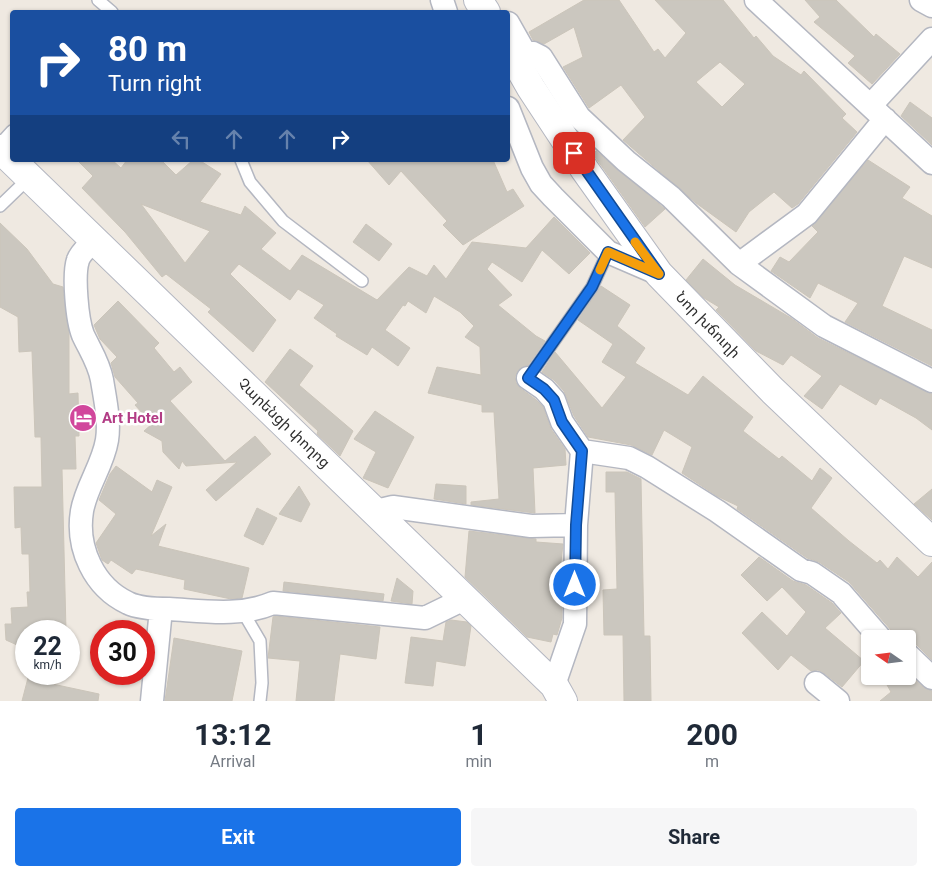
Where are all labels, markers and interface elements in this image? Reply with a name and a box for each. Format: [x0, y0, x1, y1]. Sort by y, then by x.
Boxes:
text: 80 m [108, 29, 187, 70]
icon: right [25, 30, 90, 95]
text: Turn right [108, 71, 202, 96]
icon: left [167, 125, 195, 153]
icon: ahead [220, 125, 248, 153]
icon: ahead [273, 125, 301, 153]
icon: right [326, 125, 354, 153]
pin [553, 132, 595, 174]
icon: arrive [560, 139, 588, 167]
street label: Նոր խճուղի [672, 288, 744, 362]
street label: Չարենցի փողոց [234, 374, 334, 472]
hotel icon: Art Hotel [68, 403, 98, 433]
place label: Art Hotel [102, 409, 163, 427]
position arrow [548, 558, 600, 610]
speed limit sign: 30 [90, 620, 155, 685]
north arrow [861, 630, 916, 685]
map controls [861, 630, 916, 685]
text: 22 [33, 632, 62, 661]
text: km/h [33, 658, 62, 672]
text: 13:12 [194, 717, 271, 752]
text: 1 [470, 717, 487, 752]
text: 200 [686, 717, 738, 752]
text: Arrival [210, 752, 255, 771]
text: min [465, 752, 492, 771]
text: m [705, 752, 719, 771]
button: Exit [15, 808, 461, 866]
button: Share [471, 808, 917, 866]

